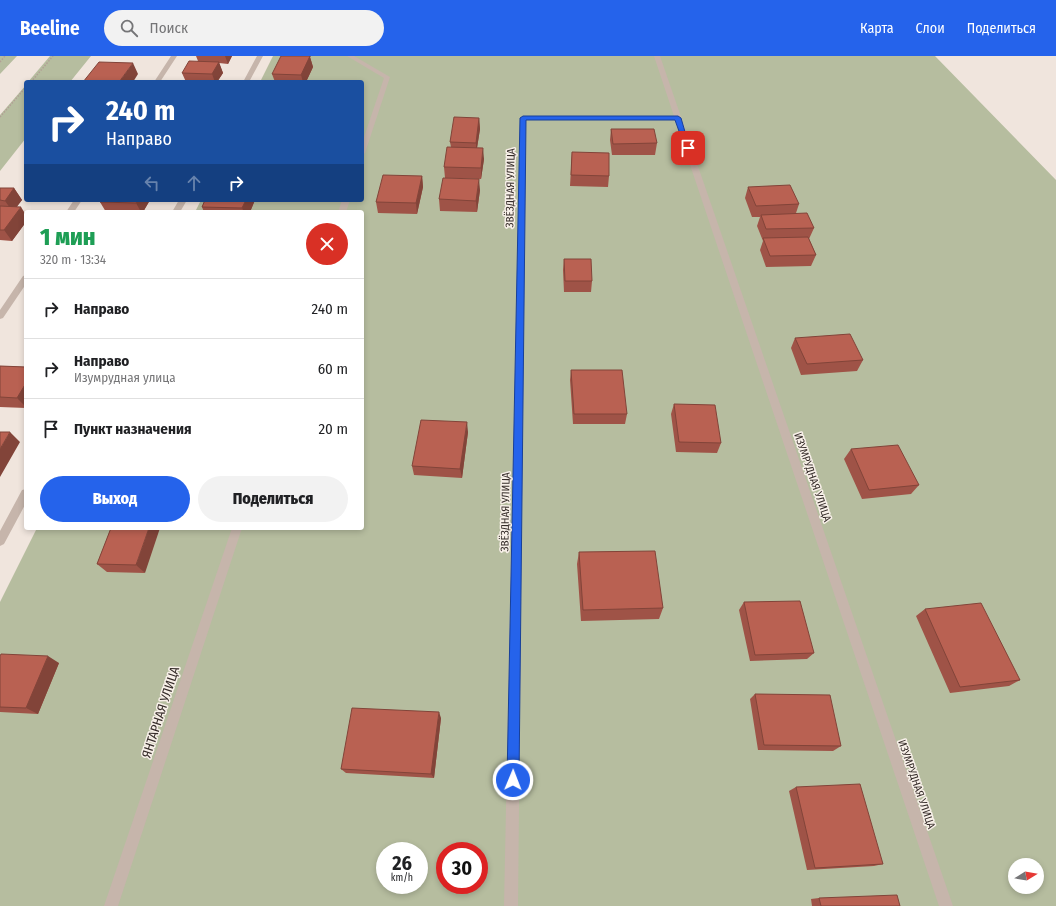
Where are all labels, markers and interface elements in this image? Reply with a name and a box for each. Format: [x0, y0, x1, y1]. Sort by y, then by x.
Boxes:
search box [104, 10, 384, 46]
text: Beeline [20, 17, 80, 40]
icon: search [118, 17, 140, 39]
text: Поиск [150, 19, 188, 37]
text: Карта [860, 20, 894, 37]
text: Слои [916, 20, 945, 37]
text: Поделиться [967, 20, 1036, 37]
text: 240 m [106, 94, 175, 127]
icon: right [40, 96, 92, 148]
text: Направо [106, 128, 172, 150]
pin [671, 131, 705, 165]
icon: arrive [677, 137, 699, 159]
street label: ЗВЁЗДНАЯ УЛИЦА [503, 148, 518, 228]
icon: left [141, 172, 163, 194]
icon: ahead [183, 172, 205, 194]
icon: right [225, 172, 247, 194]
text: 1 мин [40, 223, 95, 251]
button: close [306, 223, 348, 265]
text: 320 m · 13:34 [40, 252, 106, 267]
icon: right [40, 298, 62, 320]
text: Направо [74, 300, 129, 318]
text: 240 m [312, 300, 348, 318]
text: Направо [74, 352, 129, 370]
icon: right [40, 358, 62, 380]
text: 60 m [318, 360, 348, 378]
text: Изумрудная улица [74, 370, 176, 385]
icon: arrive [40, 418, 62, 440]
text: Пункт назначения [74, 420, 192, 438]
text: 20 m [319, 420, 348, 438]
street label: ИЗУМРУДНАЯ УЛИЦА [791, 431, 834, 524]
street label: ЗВЁЗДНАЯ УЛИЦА [498, 472, 513, 552]
button: Выход [40, 476, 190, 522]
button: Поделиться [198, 476, 348, 522]
street label: ЯНТАРНАЯ УЛИЦА [139, 664, 182, 760]
street label: ИЗУМРУДНАЯ УЛИЦА [895, 738, 938, 831]
position arrow [492, 759, 534, 801]
speed limit sign: 30 [436, 842, 488, 894]
text: 26 [392, 851, 412, 875]
north arrow [1008, 858, 1044, 894]
map controls [1008, 858, 1044, 894]
text: km/h [391, 872, 413, 884]

